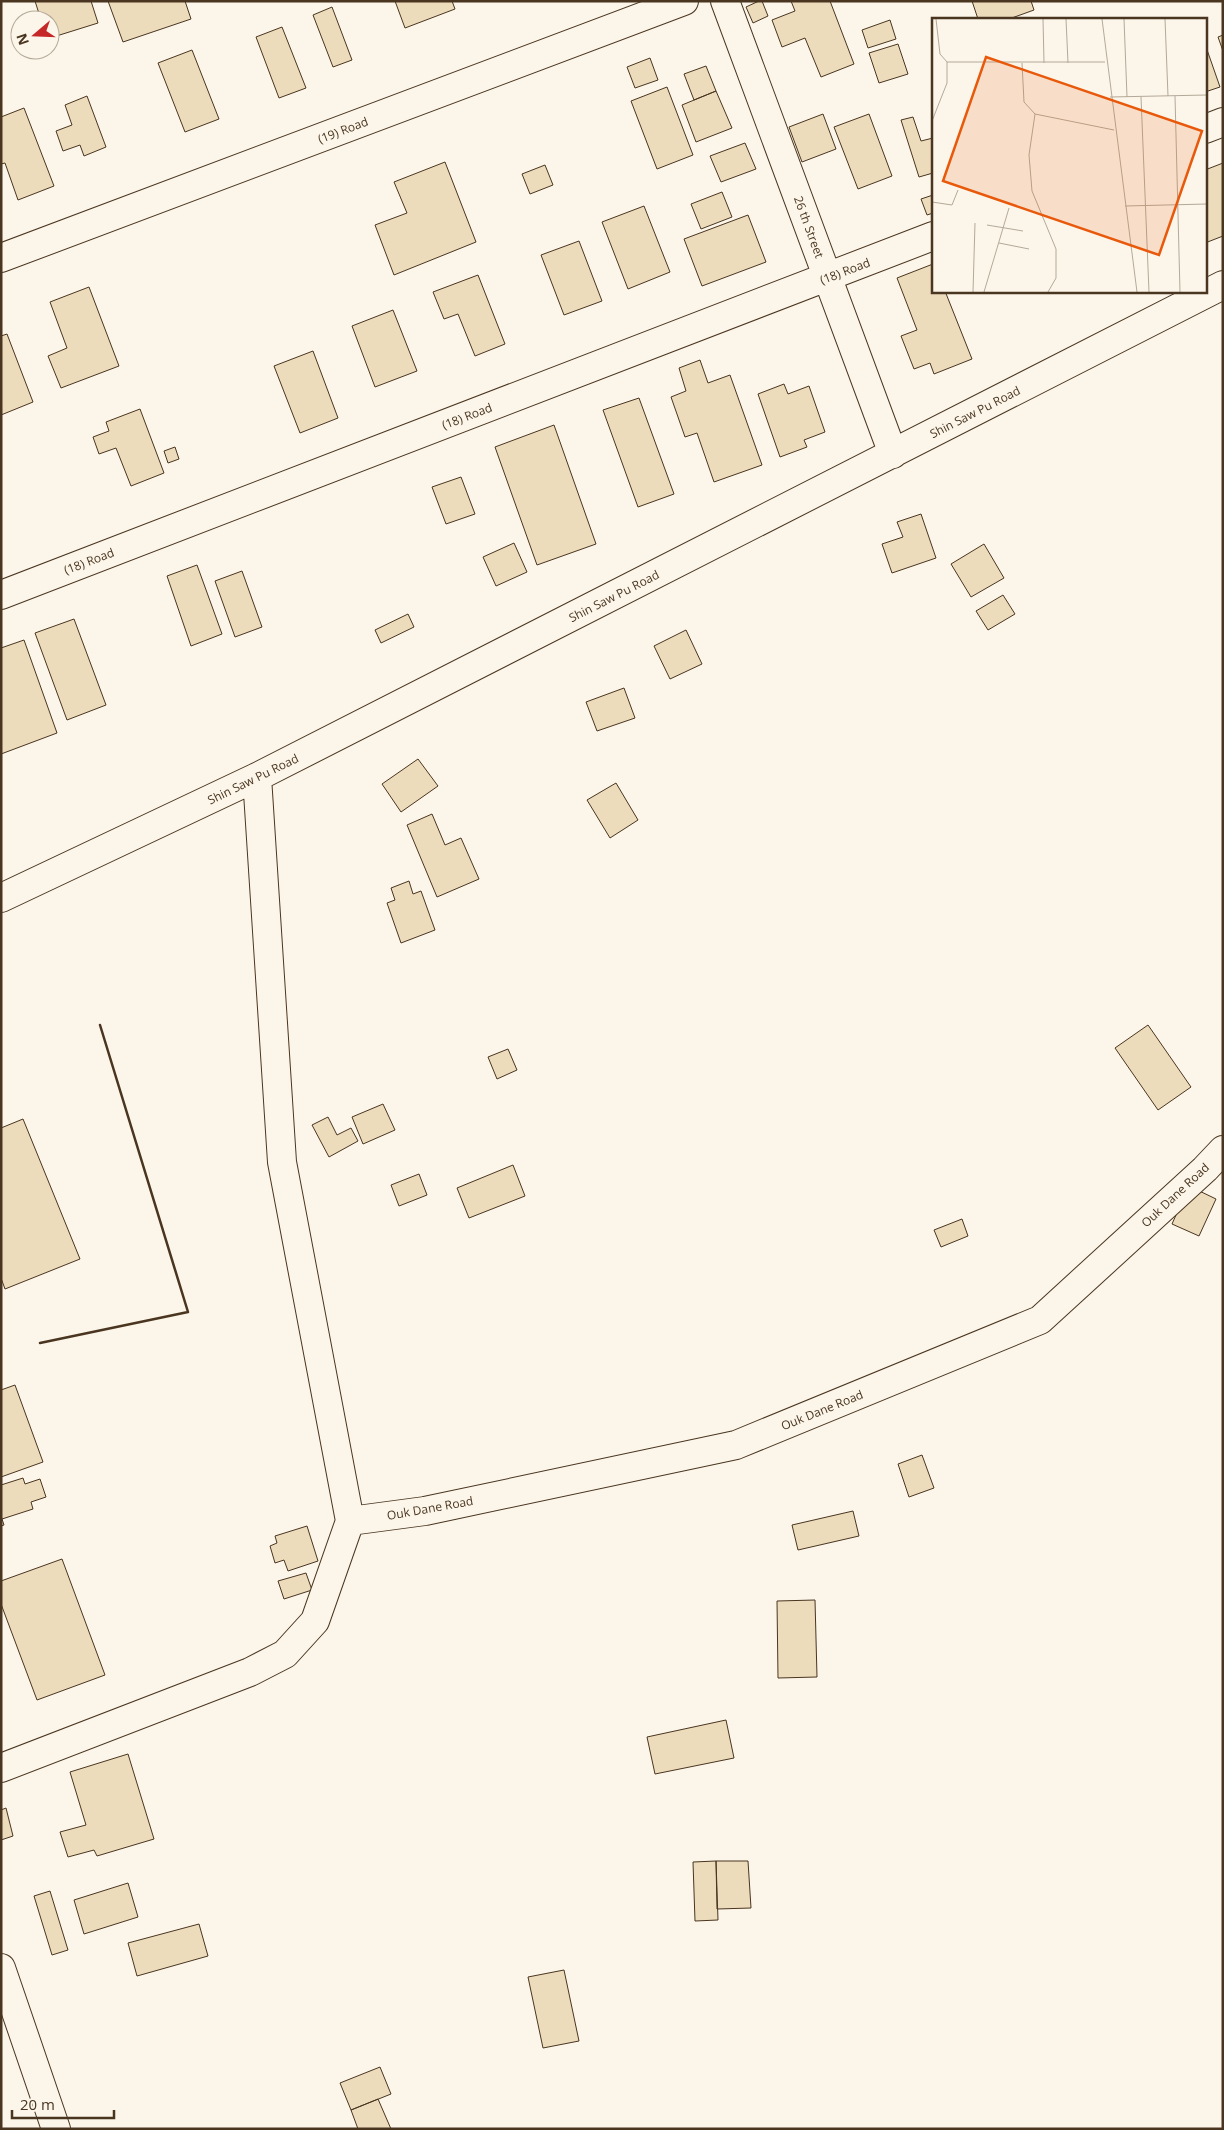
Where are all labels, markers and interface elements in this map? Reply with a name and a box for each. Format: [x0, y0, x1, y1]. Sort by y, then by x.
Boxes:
north arrow [10, 10, 60, 60]
inset map [932, 18, 1206, 292]
text: N [11, 31, 33, 48]
street label: (19) Road [315, 113, 371, 147]
street label: 26 th Street [790, 194, 828, 260]
street label: (18) Road [817, 254, 873, 288]
street label: Shin Saw Pu Road [927, 382, 1023, 442]
street label: (18) Road [439, 399, 495, 433]
street label: (18) Road [61, 544, 117, 578]
street label: Shin Saw Pu Road [566, 566, 662, 626]
street label: Shin Saw Pu Road [205, 750, 301, 808]
street label: Ouk Dane Road [1137, 1159, 1213, 1231]
street label: Ouk Dane Road [778, 1386, 866, 1434]
street label: Ouk Dane Road [386, 1492, 474, 1524]
scale bar [12, 2088, 115, 2120]
text: 20 m [20, 2094, 55, 2114]

